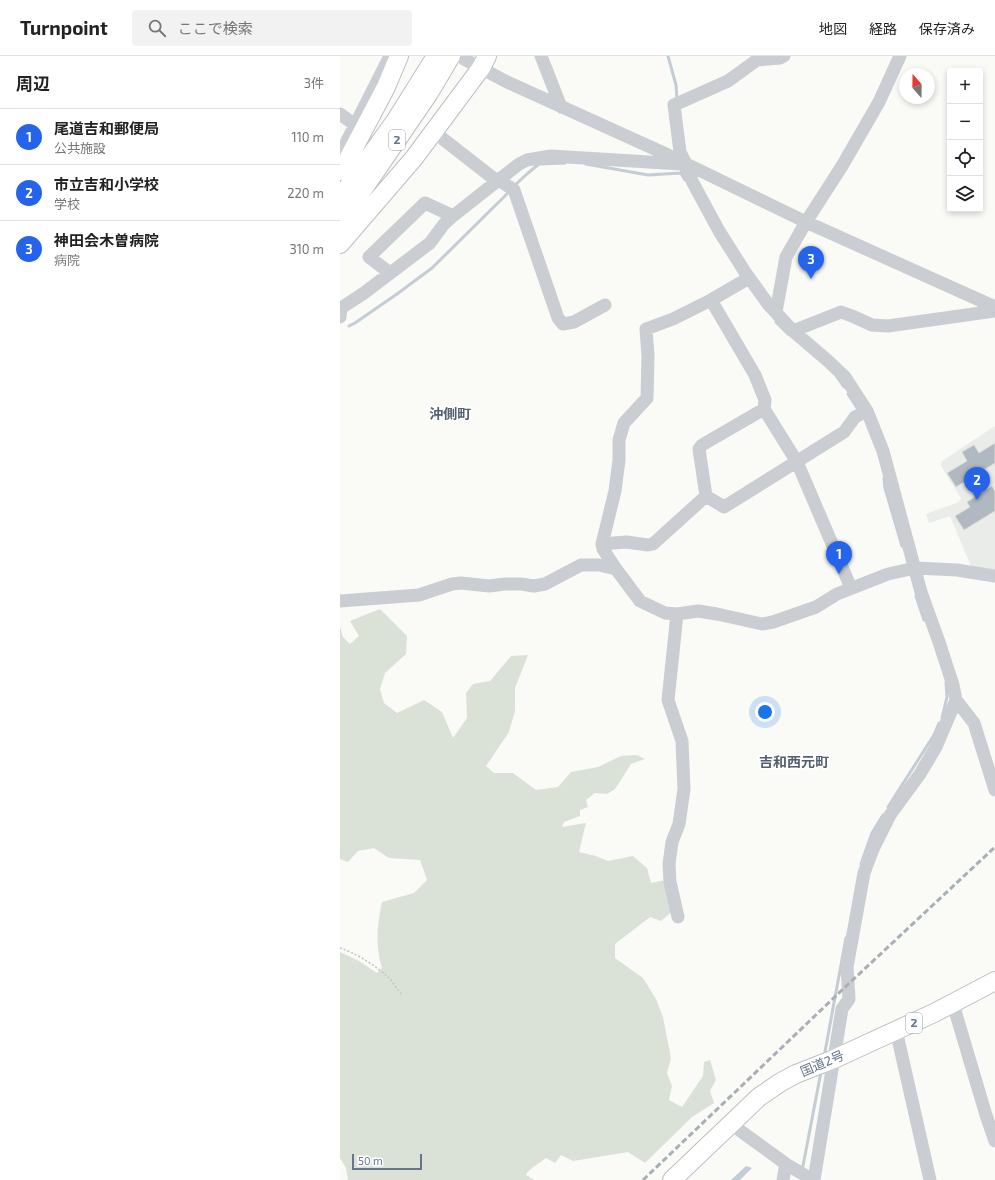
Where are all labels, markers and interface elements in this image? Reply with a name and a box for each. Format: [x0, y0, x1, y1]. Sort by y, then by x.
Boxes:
search box [132, 10, 412, 46]
text: Turnpoint [20, 16, 108, 39]
icon: search [146, 17, 168, 39]
text: ここで検索 [178, 19, 253, 37]
text: 地図 [819, 20, 847, 37]
text: 経路 [869, 20, 897, 37]
text: 保存済み [919, 20, 975, 37]
north arrow [899, 68, 935, 104]
map controls [947, 68, 983, 212]
button: + [947, 68, 983, 104]
text: 周辺 [16, 73, 50, 93]
text: 3件 [304, 75, 324, 91]
button: − [947, 104, 983, 140]
text: 尾道吉和郵便局 [54, 119, 159, 137]
text: 1 [26, 129, 32, 145]
text: 110 m [292, 129, 324, 145]
road number: 2 [389, 130, 405, 150]
text: 公共施設 [54, 140, 106, 156]
button: locate [947, 140, 983, 176]
text: 市立吉和小学校 [54, 175, 159, 193]
button: layers [947, 176, 983, 212]
text: 2 [25, 185, 33, 201]
text: 220 m [287, 185, 324, 201]
text: 学校 [54, 196, 80, 212]
text: 神田会木曽病院 [54, 231, 159, 249]
text: 3 [25, 241, 33, 257]
text: 310 m [289, 241, 324, 257]
pin: 3 [798, 246, 824, 279]
text: 病院 [54, 252, 80, 268]
district label: 沖側町 [429, 405, 471, 422]
pin: 2 [964, 467, 990, 500]
pin: 1 [826, 541, 852, 574]
your location [755, 702, 775, 722]
district label: 吉和西元町 [759, 753, 829, 770]
road number: 2 [906, 1013, 922, 1033]
street label: 国道2号 [798, 1047, 846, 1079]
scale bar [352, 1152, 422, 1171]
text: 50 m [358, 1154, 383, 1167]

